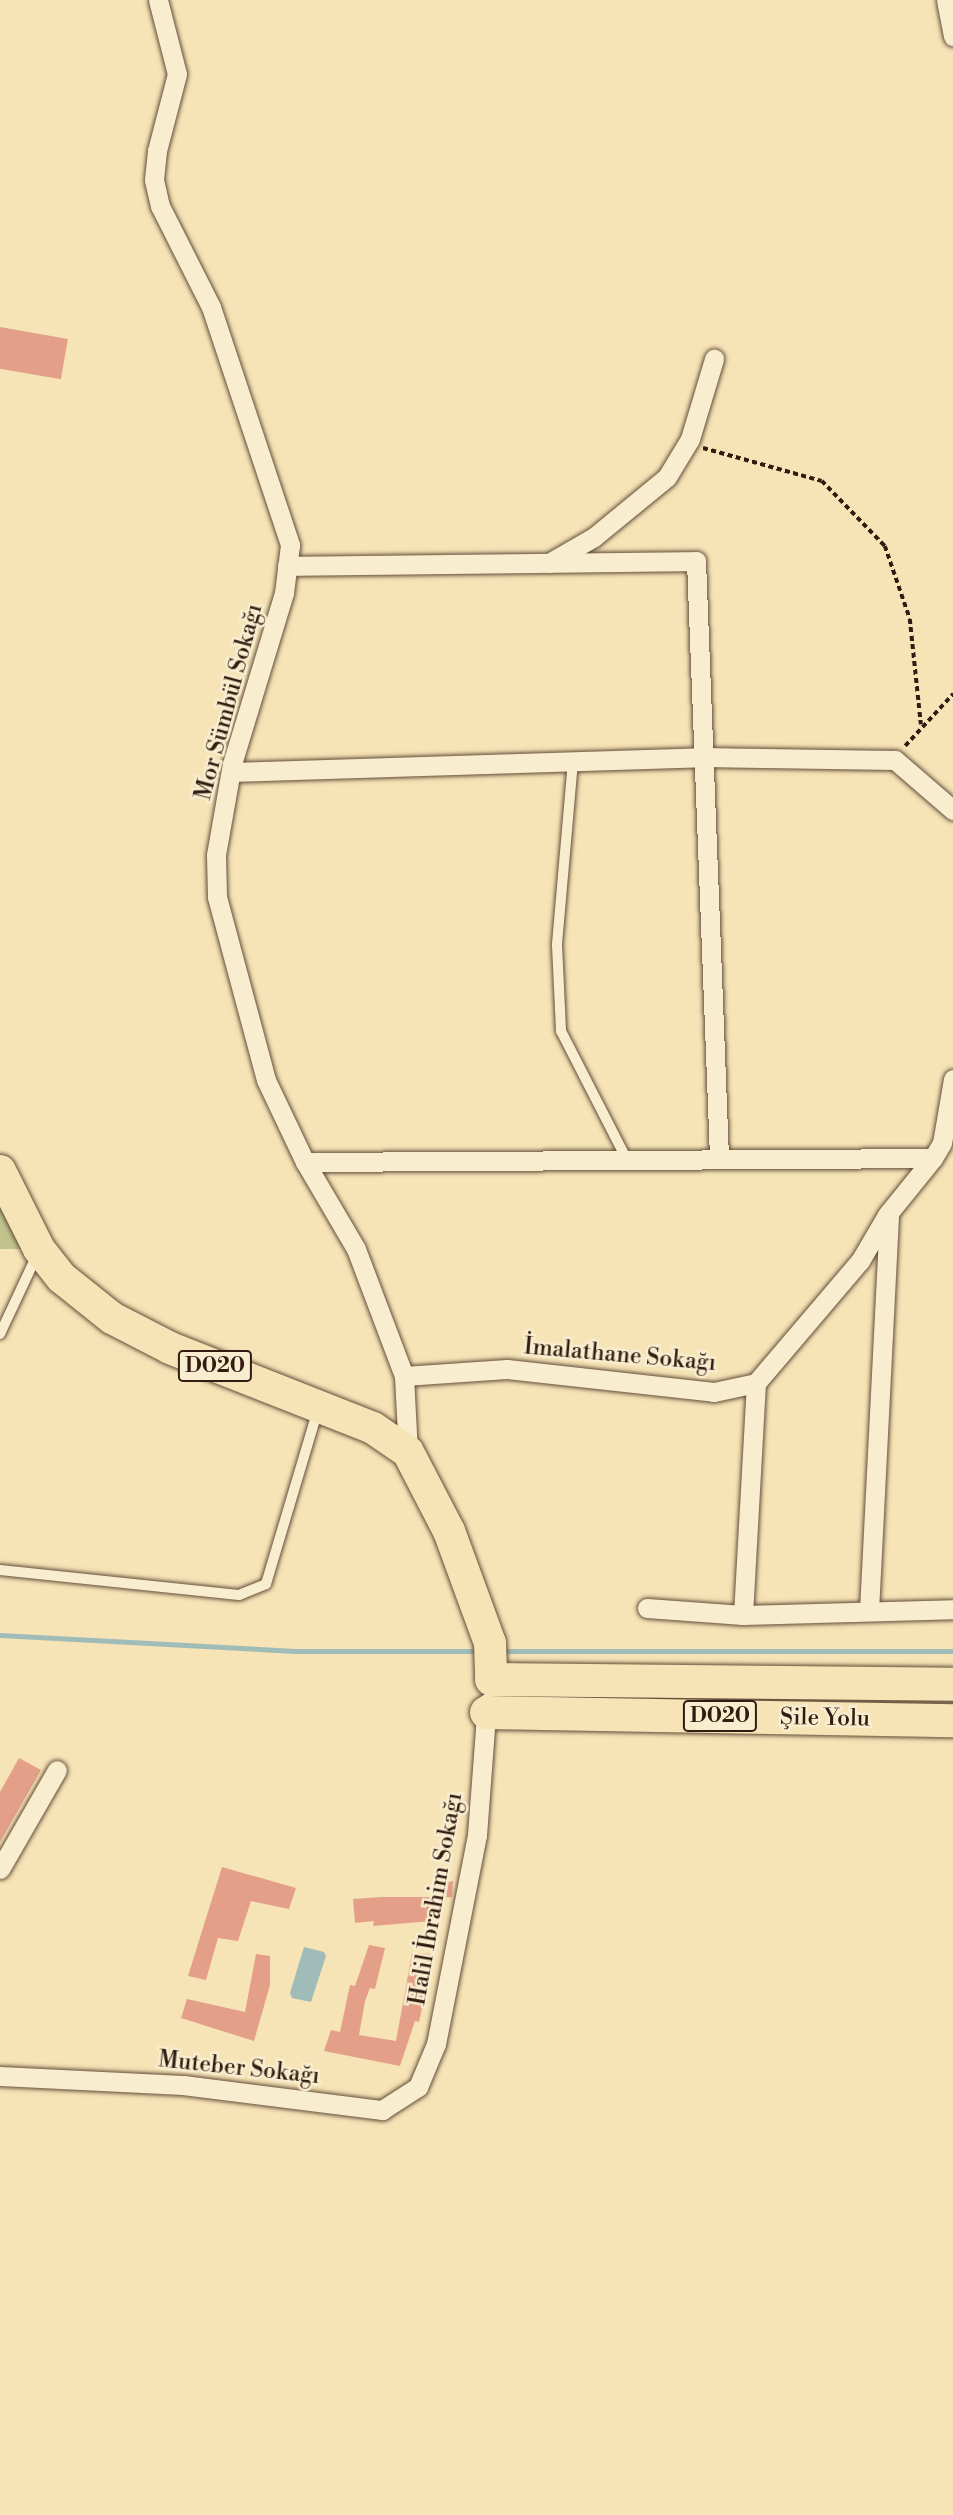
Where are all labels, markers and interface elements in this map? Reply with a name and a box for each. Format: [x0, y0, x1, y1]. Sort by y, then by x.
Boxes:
street label: Mor Sümbül Sokağı [190, 601, 268, 803]
street label: İmalathane Sokağı [523, 1333, 717, 1377]
road number: D020 [176, 1348, 254, 1384]
road number: D020 [682, 1698, 758, 1734]
street label: Şile Yolu [780, 1703, 870, 1733]
street label: Halil İbrahim Sokağı [404, 1790, 468, 2008]
street label: Muteber Sokağı [157, 2046, 321, 2090]

